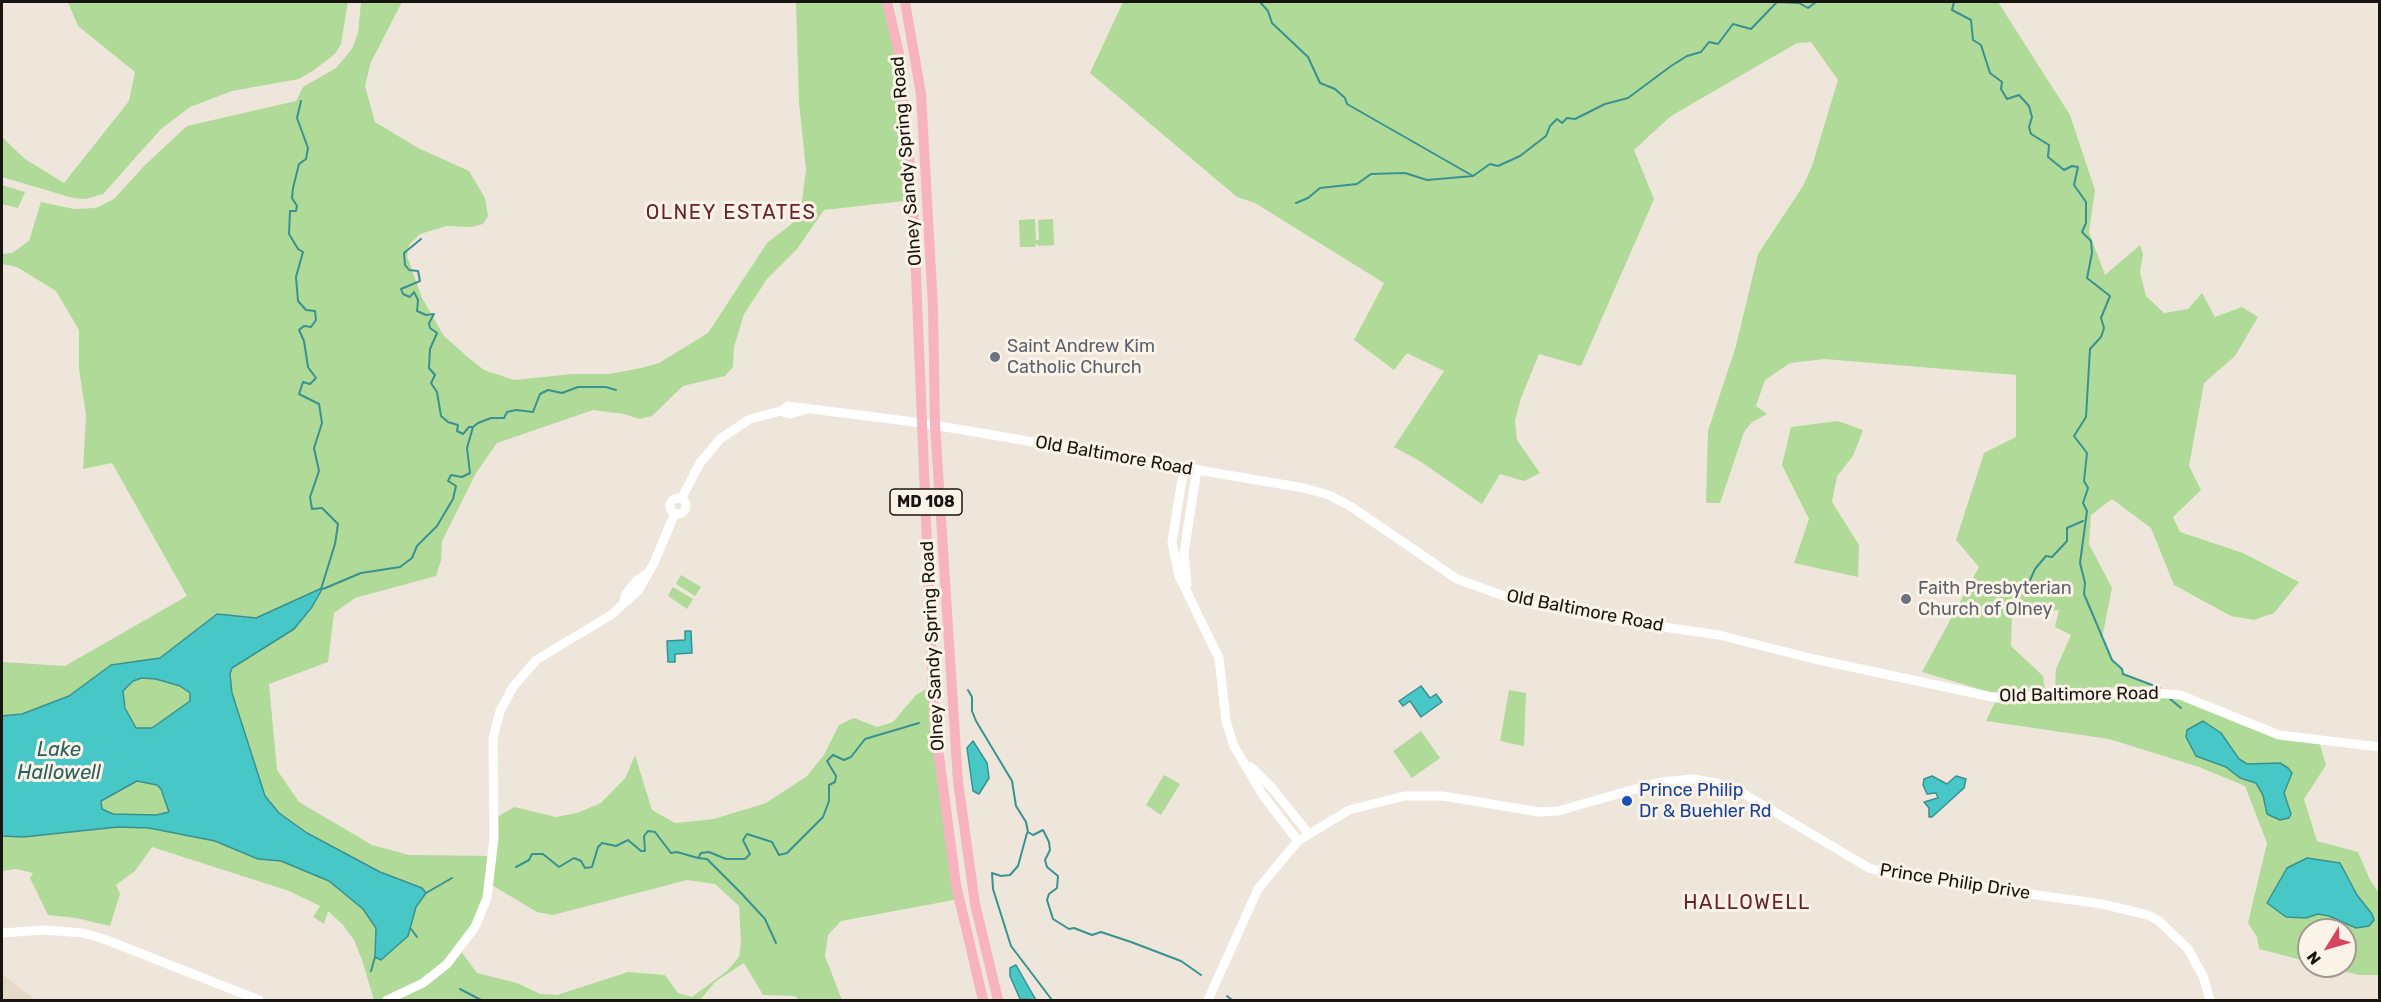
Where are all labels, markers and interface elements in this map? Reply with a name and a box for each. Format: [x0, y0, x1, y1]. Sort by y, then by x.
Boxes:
street label: Olney Sandy Spring Road [887, 55, 927, 267]
district label: OLNEY ESTATES [646, 201, 816, 225]
place label: Saint Andrew Kim Catholic Church [1007, 336, 1155, 378]
marker: Saint Andrew Kim Catholic Church [988, 350, 1002, 364]
street label: Old Baltimore Road [1034, 432, 1194, 480]
road number: MD 108 [890, 489, 962, 515]
street label: Olney Sandy Spring Road [917, 540, 949, 752]
place label: Faith Presbyterian Church of Olney [1918, 578, 2072, 620]
street label: Old Baltimore Road [1505, 585, 1665, 637]
marker: Faith Presbyterian Church of Olney [1899, 592, 1913, 606]
street label: Old Baltimore Road [1999, 683, 2159, 707]
water label: Lake Hallowell [17, 738, 101, 785]
place label: Prince Philip Dr & Buehler Rd [1639, 780, 1772, 822]
marker: Prince Philip Dr & Buehler Rd [1620, 794, 1634, 808]
street label: Prince Philip Drive [1878, 859, 2032, 905]
district label: HALLOWELL [1683, 891, 1811, 915]
north arrow [2297, 918, 2357, 978]
text: N [2303, 948, 2325, 968]

